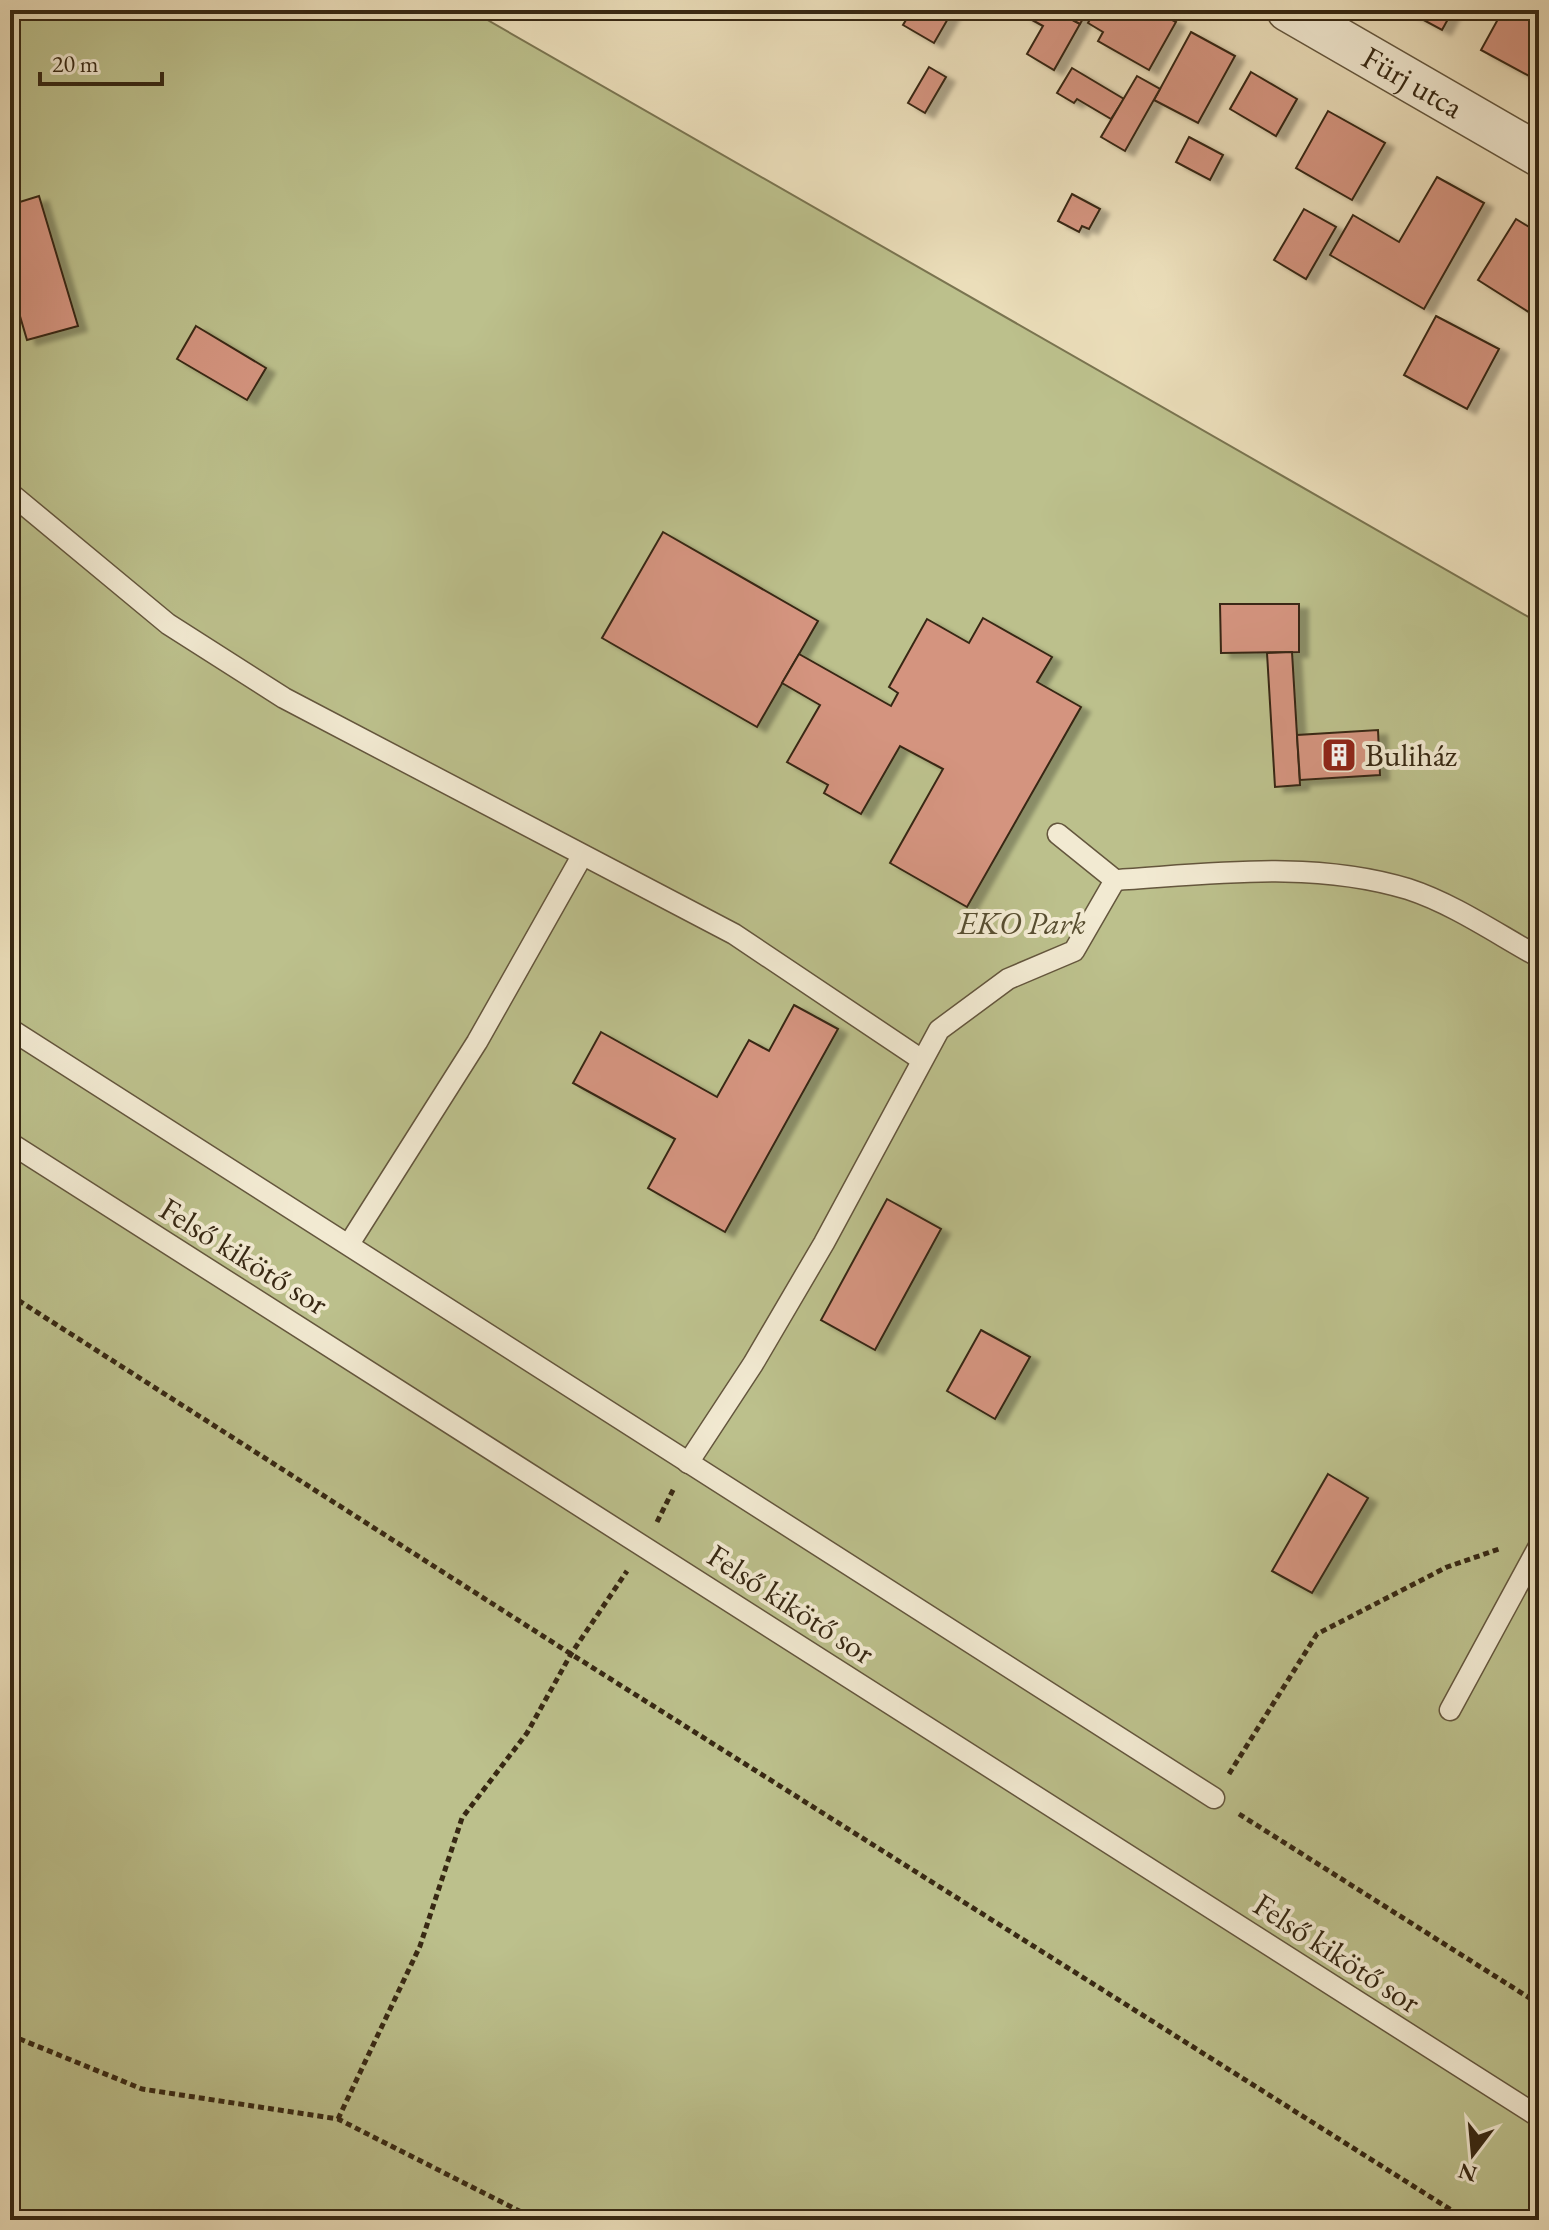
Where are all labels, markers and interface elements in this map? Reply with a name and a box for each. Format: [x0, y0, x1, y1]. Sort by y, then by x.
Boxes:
scale bar [40, 36, 162, 86]
street label: Fürj utca [1355, 36, 1471, 128]
text: 20 m [52, 48, 99, 79]
place label: Buliház [1365, 734, 1457, 776]
building icon: Buliház [1320, 736, 1358, 774]
park label: EKO Park [956, 902, 1086, 944]
street label: Felső kikötő sor [152, 1188, 336, 1325]
street label: Felső kikötő sor [699, 1534, 883, 1674]
street label: Felső kikötő sor [1245, 1883, 1429, 2023]
north arrow [1433, 2114, 1513, 2194]
text: N [1455, 2156, 1480, 2189]

